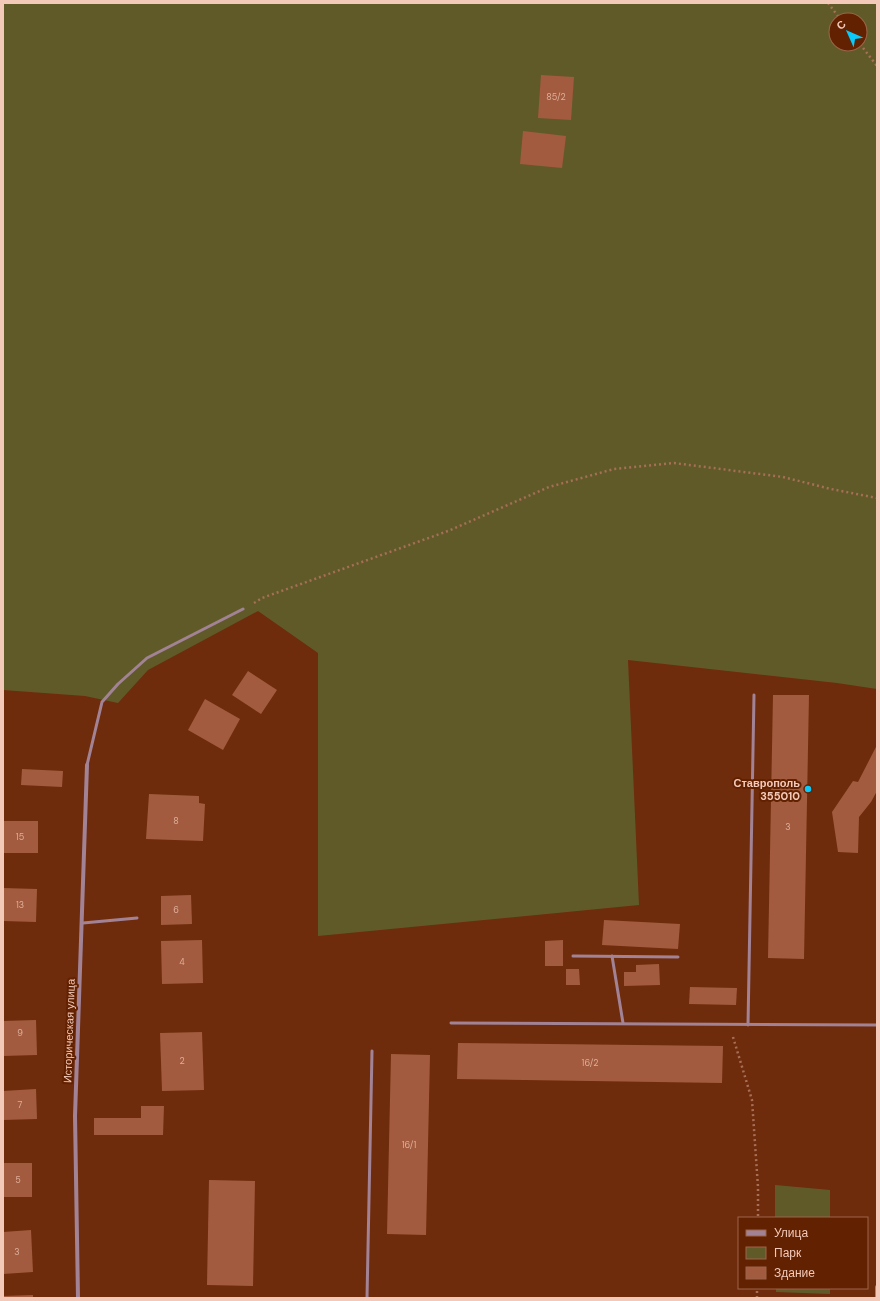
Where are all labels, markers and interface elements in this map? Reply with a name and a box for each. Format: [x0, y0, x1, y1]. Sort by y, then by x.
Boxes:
north arrow [828, 12, 868, 52]
text: С [833, 17, 849, 33]
house number: 85/2 [546, 91, 566, 103]
place label: Ставрополь 355010 [734, 776, 800, 803]
marker: Ставрополь 355010 [803, 784, 813, 794]
house number: 8 [173, 815, 179, 827]
house number: 3 [785, 821, 791, 833]
house number: 15 [16, 831, 24, 843]
house number: 13 [16, 899, 24, 911]
house number: 6 [173, 904, 179, 916]
house number: 4 [179, 956, 185, 968]
street label: Историческая улица [60, 978, 78, 1083]
house number: 9 [17, 1027, 23, 1039]
house number: 2 [179, 1055, 185, 1067]
house number: 16/2 [582, 1057, 598, 1069]
house number: 7 [18, 1099, 23, 1111]
house number: 16/1 [402, 1139, 416, 1151]
house number: 5 [15, 1174, 21, 1186]
legend [738, 1217, 868, 1289]
text: Улица [774, 1225, 808, 1241]
text: Парк [774, 1245, 802, 1261]
house number: 3 [14, 1246, 20, 1258]
text: Здание [774, 1265, 815, 1281]

